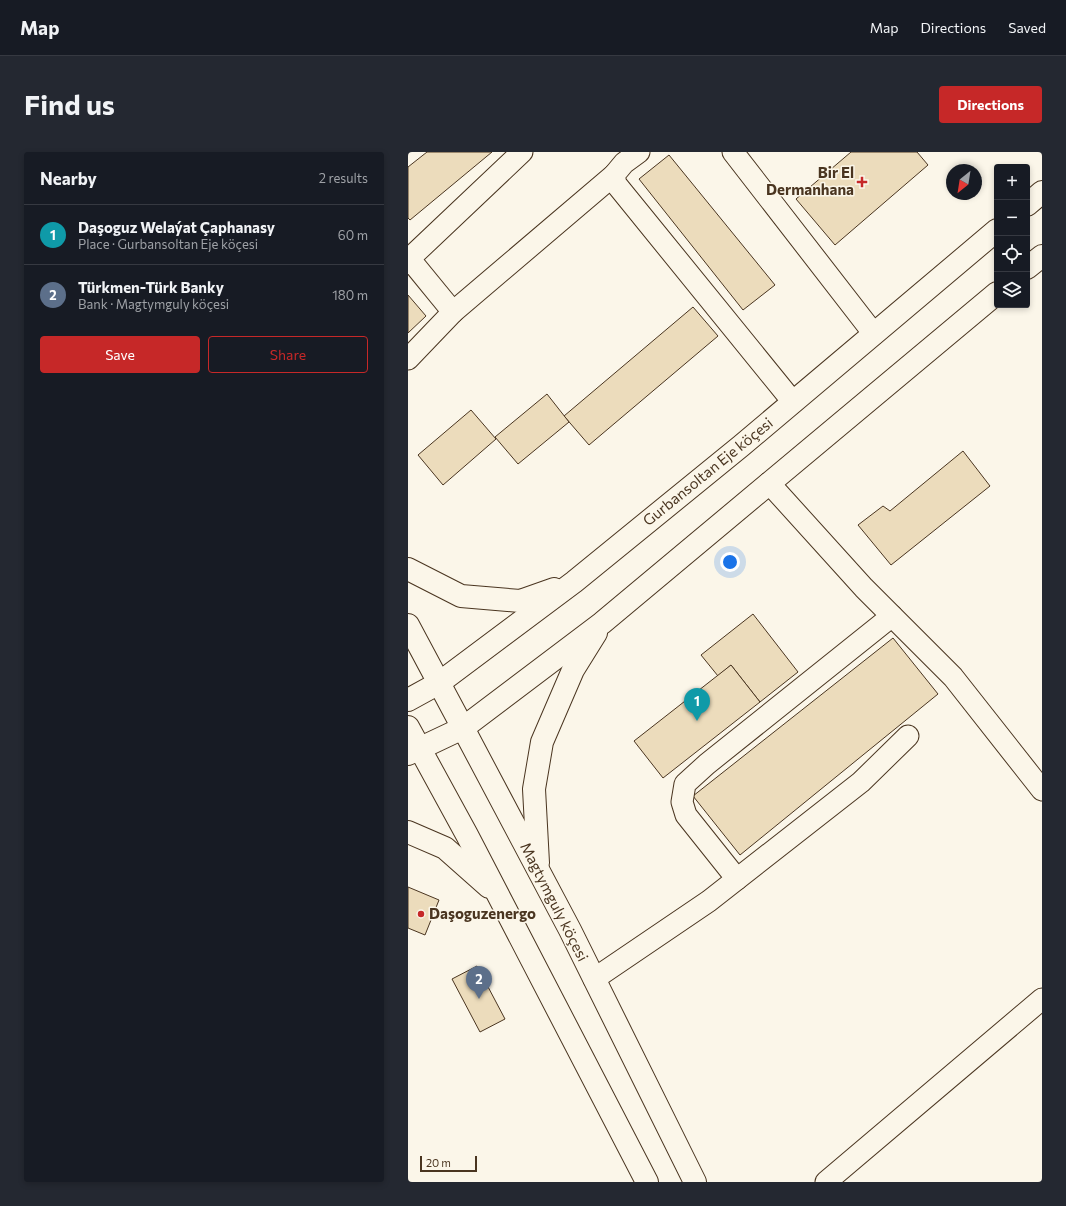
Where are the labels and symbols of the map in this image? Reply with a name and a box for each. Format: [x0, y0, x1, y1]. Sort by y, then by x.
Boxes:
place label: Bir El Dermanhana [766, 163, 854, 198]
north arrow [946, 164, 982, 200]
marker: Bir El Dermanhana [857, 177, 867, 187]
street label: Gurbansoltan Eje köçesi [639, 413, 776, 529]
your location [720, 552, 740, 572]
pin: 1 [684, 688, 710, 721]
street label: Magtymguly köçesi [517, 839, 593, 964]
place label: Daşoguzenergo [429, 904, 536, 922]
marker: Daşoguzenergo [416, 909, 426, 919]
pin: 2 [466, 966, 492, 999]
scale bar [420, 1154, 477, 1173]

